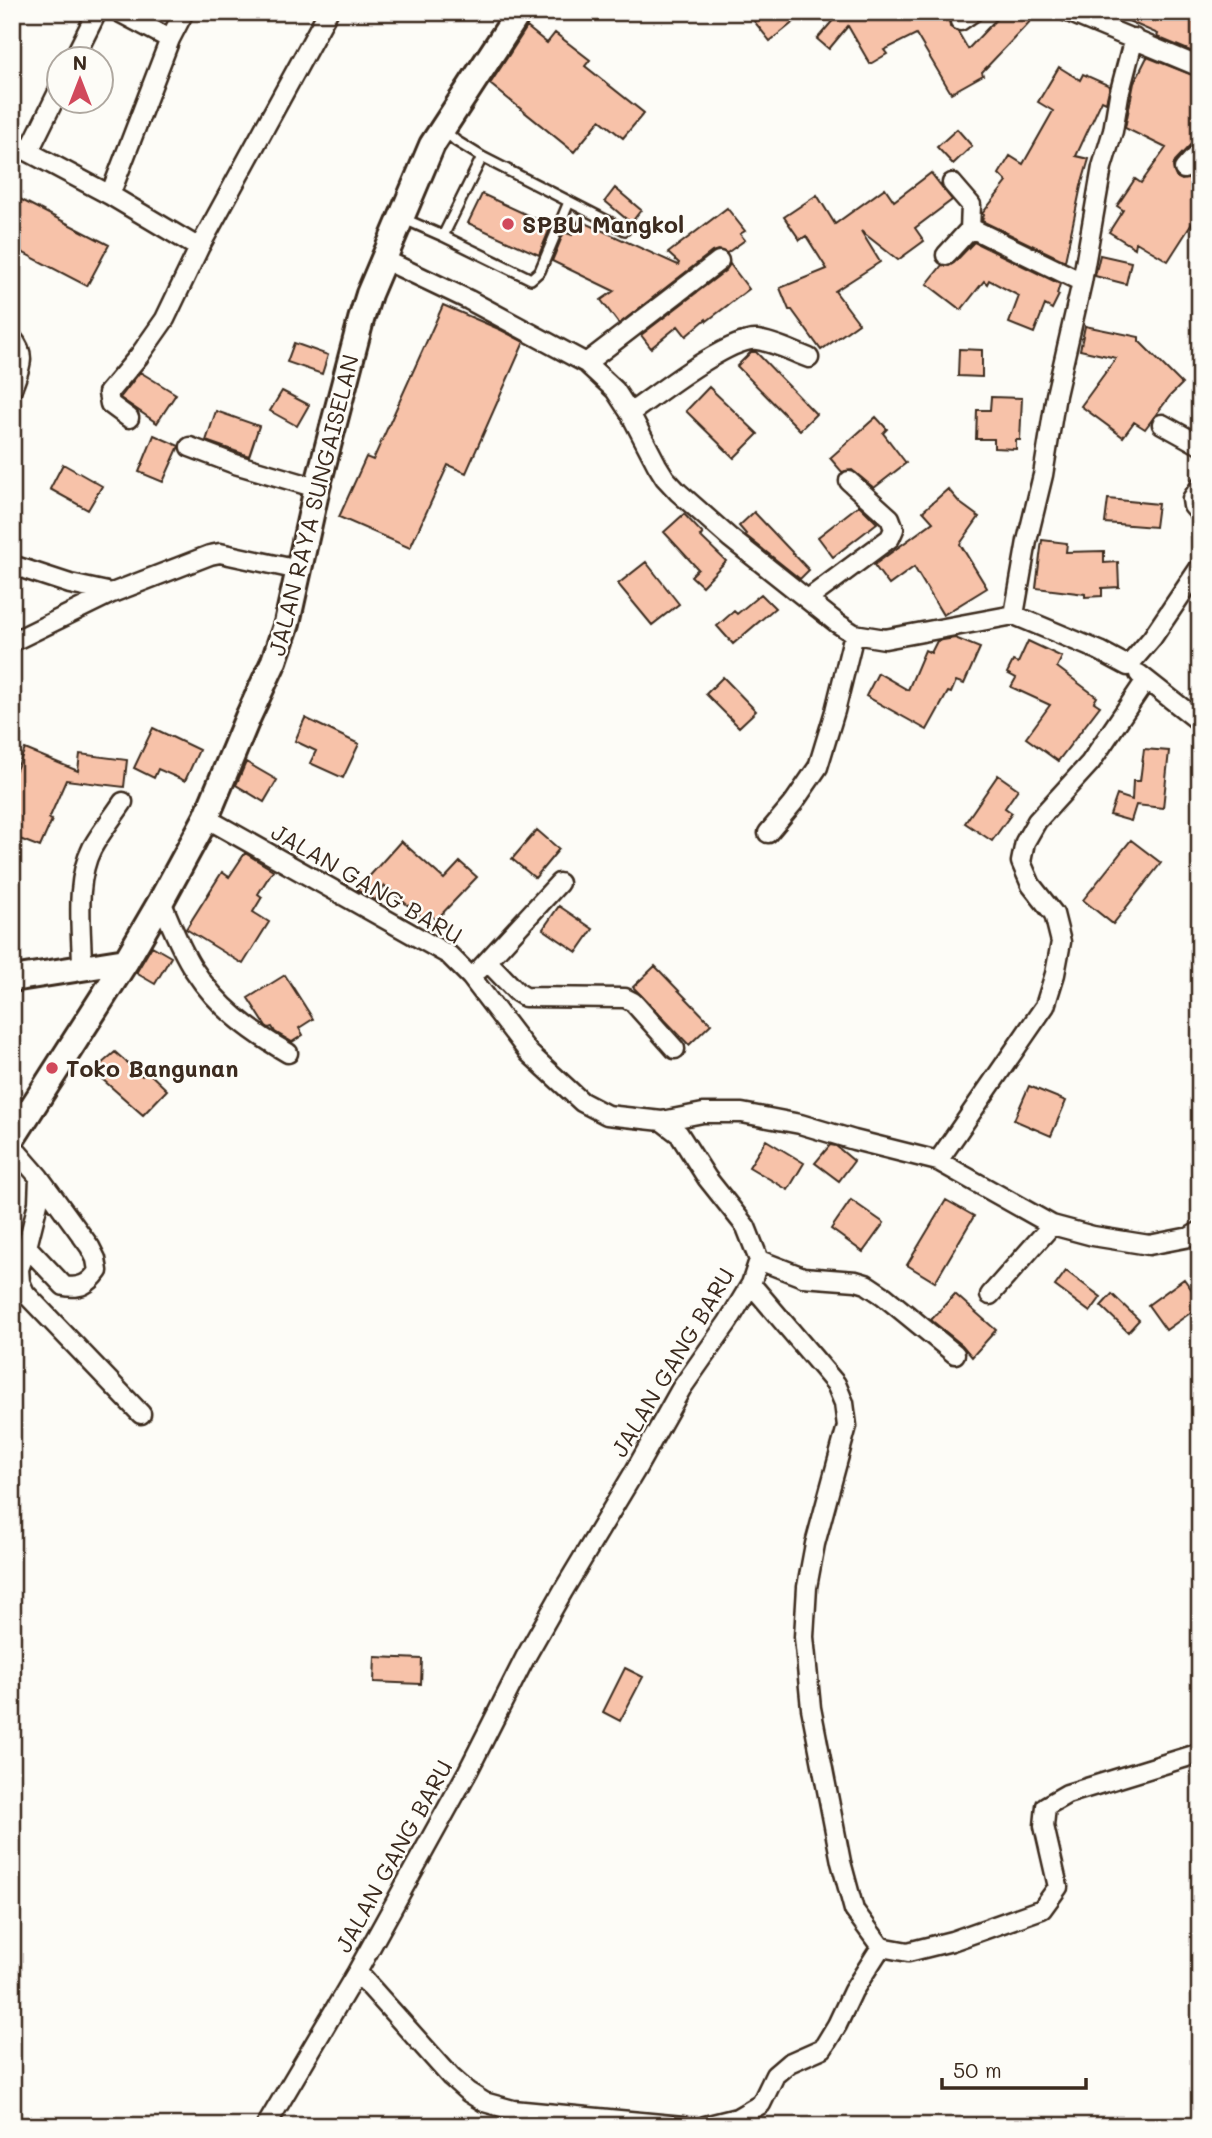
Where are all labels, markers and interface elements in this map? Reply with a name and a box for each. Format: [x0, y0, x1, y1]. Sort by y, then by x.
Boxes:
north arrow [46, 46, 116, 116]
text: N [73, 50, 87, 75]
place label: SPBU Mangkol [522, 209, 684, 239]
marker: SPBU Mangkol [500, 216, 516, 232]
street label: JALAN RAYA SUNGAISELAN [261, 351, 365, 659]
street label: JALAN GANG BARU [266, 816, 468, 950]
place label: Toko Bangunan [66, 1053, 238, 1083]
marker: Toko Bangunan [44, 1060, 60, 1076]
street label: JALAN GANG BARU [604, 1262, 740, 1462]
street label: JALAN GANG BARU [328, 1754, 458, 1958]
scale bar [942, 2047, 1086, 2091]
text: 50 m [953, 2056, 1002, 2083]

